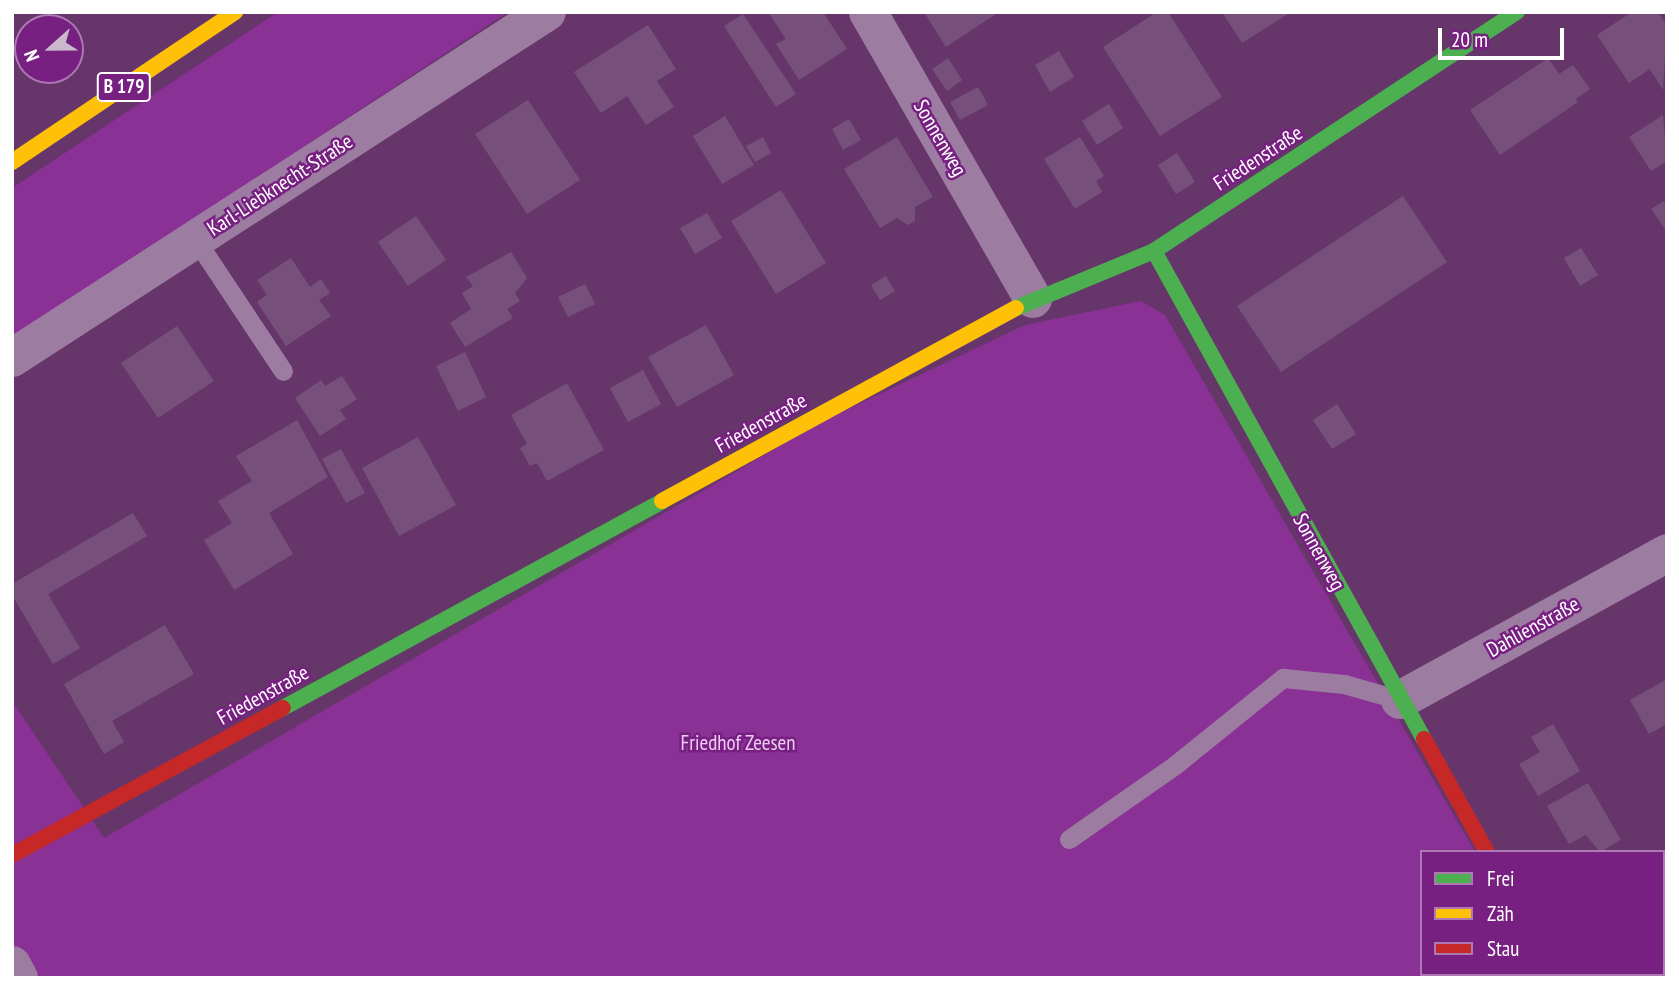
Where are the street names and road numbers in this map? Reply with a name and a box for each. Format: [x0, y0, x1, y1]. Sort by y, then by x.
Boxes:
road number: B 179 [96, 72, 152, 102]
street label: Sonnenweg [908, 95, 972, 181]
street label: Friedenstraße [1209, 120, 1307, 196]
street label: Karl-Liebknecht-Straße [203, 129, 357, 241]
street label: Friedenstraße [711, 388, 811, 458]
street label: Sonnenweg [1288, 509, 1350, 595]
street label: Dahlienstraße [1482, 591, 1584, 663]
street label: Friedenstraße [213, 660, 313, 730]

